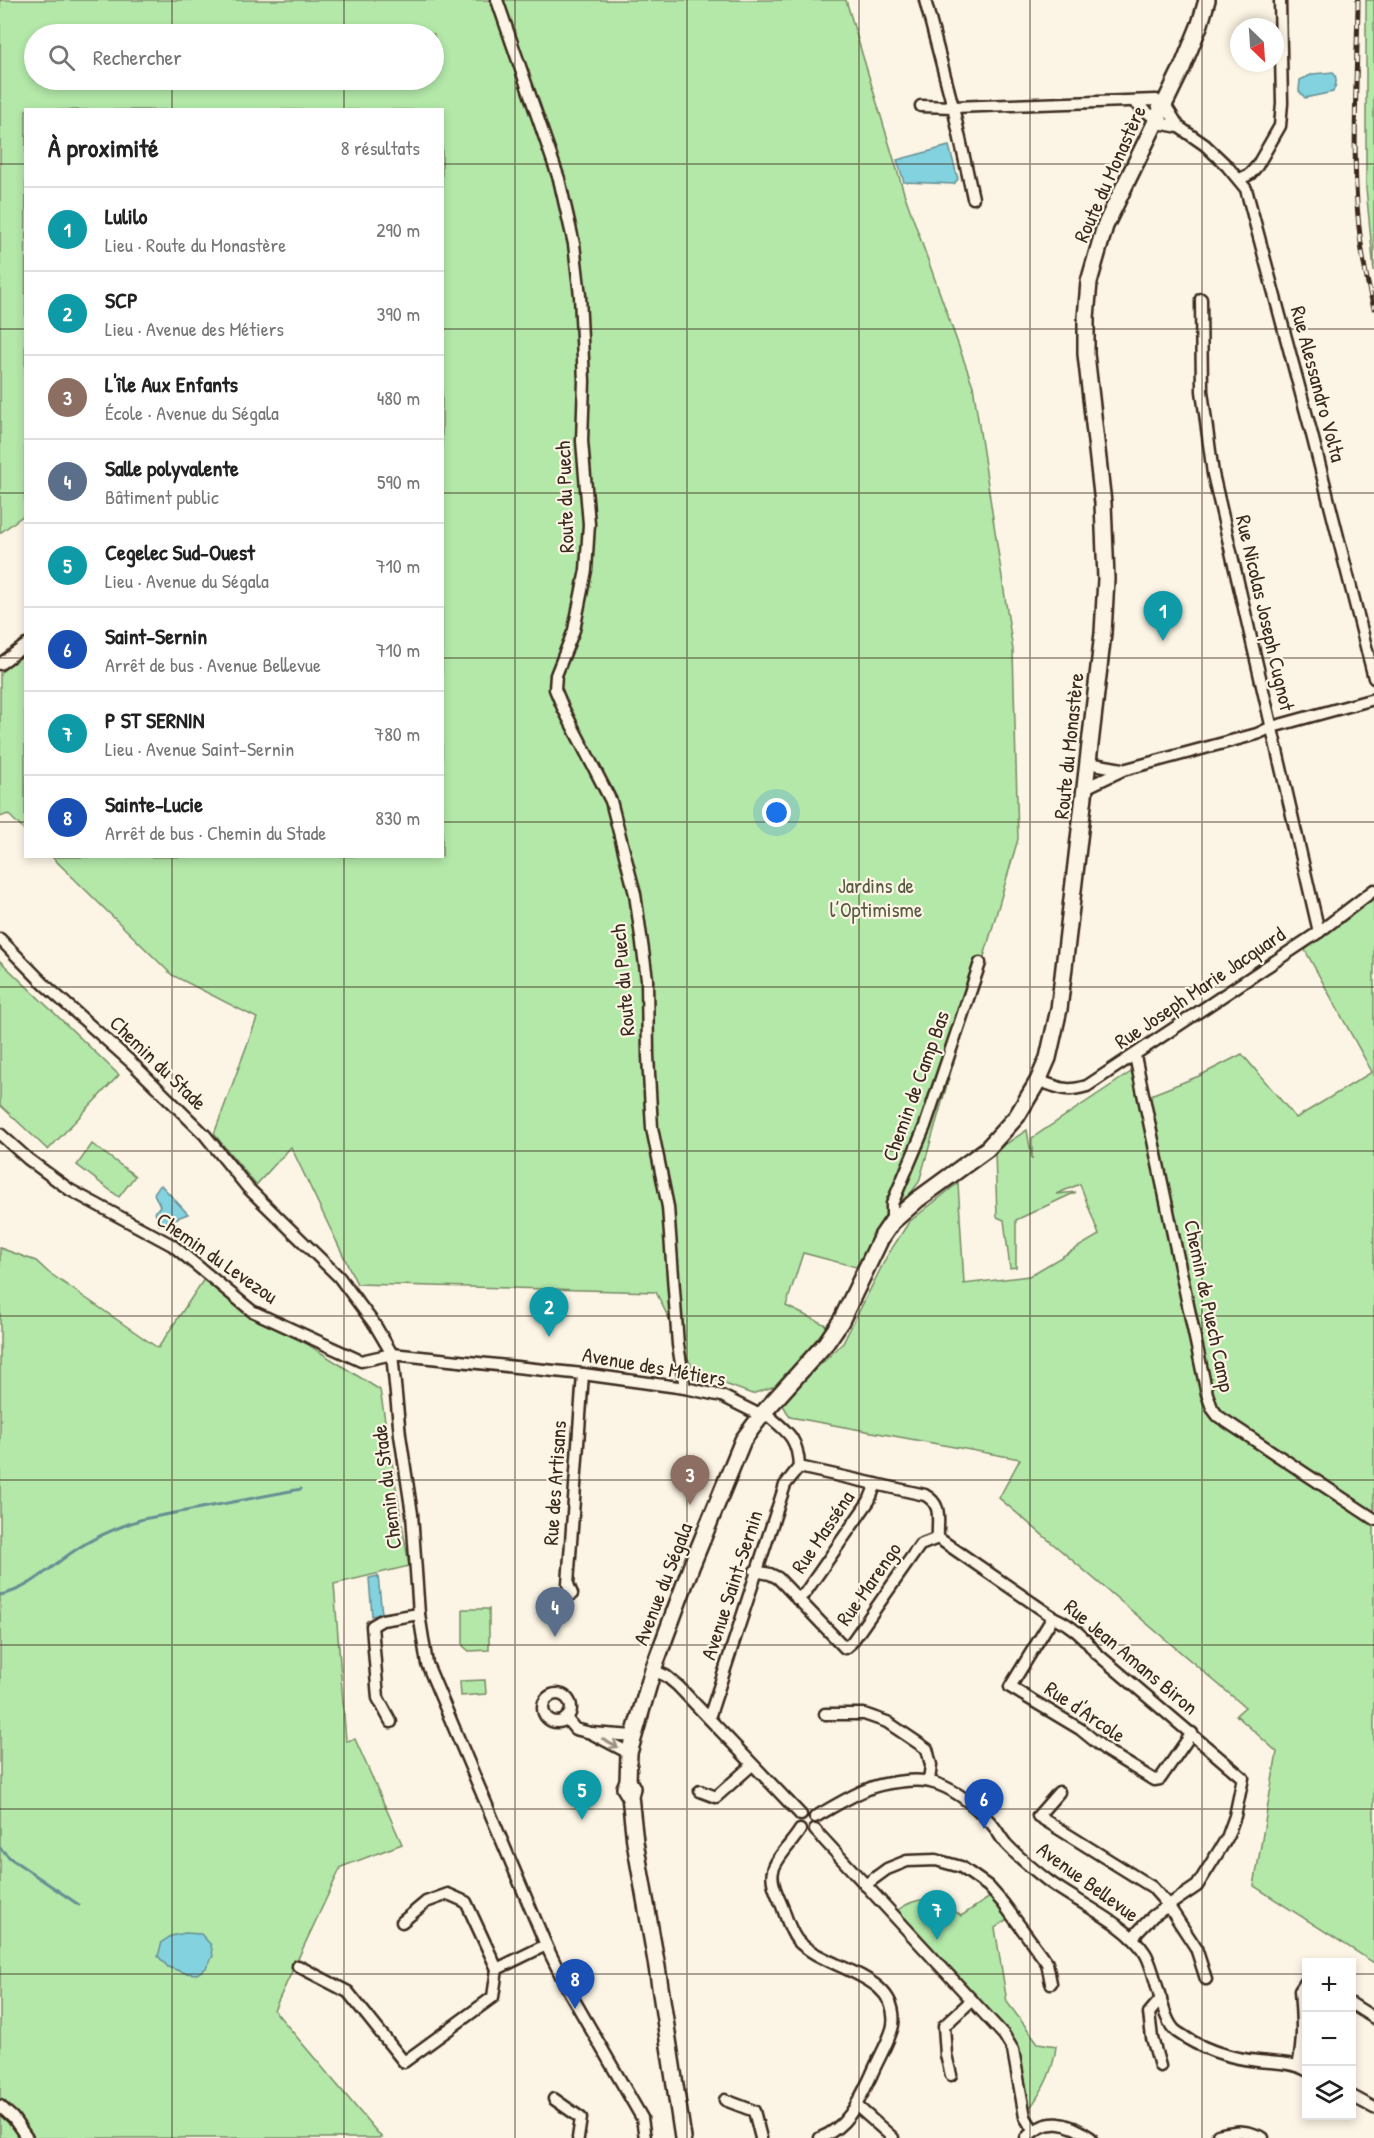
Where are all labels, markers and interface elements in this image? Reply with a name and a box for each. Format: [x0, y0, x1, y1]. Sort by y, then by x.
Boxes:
north arrow [1230, 18, 1284, 72]
search box [24, 24, 444, 90]
icon: search [45, 41, 78, 74]
text: Rechercher [93, 42, 182, 72]
street label: Route du Monastère [1066, 101, 1153, 247]
text: À proximité [48, 130, 159, 165]
text: 8 résultats [341, 134, 420, 161]
text: Lulilo [105, 201, 147, 231]
text: 1 [64, 216, 71, 243]
text: 290 m [376, 216, 420, 243]
text: Lieu · Route du Monastère [105, 231, 286, 258]
text: SCP [105, 285, 138, 315]
text: 2 [63, 300, 72, 327]
text: 390 m [377, 300, 420, 327]
street label: Rue Alessandro Volta [1284, 303, 1353, 465]
text: Lieu · Avenue des Métiers [105, 315, 284, 342]
text: L'île Aux Enfants [105, 369, 238, 399]
text: 3 [63, 384, 72, 411]
text: 480 m [377, 384, 420, 411]
text: École · Avenue du Ségala [105, 399, 279, 426]
street label: Route du Puech [548, 440, 581, 554]
text: Salle polyvalente [105, 453, 239, 483]
text: 4 [64, 468, 71, 495]
text: 590 m [377, 468, 420, 495]
text: Bâtiment public [105, 483, 219, 510]
street label: Rue Nicolas Joseph Cugnot [1229, 512, 1302, 714]
text: Cegelec Sud-Ouest [105, 537, 255, 567]
text: 5 [63, 552, 72, 579]
text: 710 m [376, 552, 420, 579]
text: Lieu · Avenue du Ségala [105, 567, 269, 594]
pin: 1 [1144, 592, 1182, 641]
text: Saint-Sernin [105, 621, 207, 651]
text: 6 [64, 636, 71, 663]
text: 710 m [376, 636, 420, 663]
text: Arrêt de bus · Avenue Bellevue [105, 651, 321, 678]
street label: Route du Monastère [1046, 671, 1091, 821]
text: P ST SERNIN [105, 705, 204, 735]
text: 7 [63, 720, 72, 747]
text: 780 m [374, 720, 420, 747]
text: Lieu · Avenue Saint-Sernin [105, 735, 294, 762]
text: Sainte-Lucie [105, 789, 203, 819]
your location [762, 798, 791, 827]
text: 8 [63, 804, 72, 831]
text: 830 m [375, 804, 420, 831]
text: Arrêt de bus · Chemin du Stade [105, 819, 326, 846]
park label: Jardins de l’Optimisme [830, 871, 922, 924]
street label: Rue Joseph Marie Jacquard [1109, 920, 1291, 1056]
street label: Route du Puech [603, 923, 642, 1037]
street label: Chemin de Camp Bas [875, 1007, 956, 1165]
street label: Chemin du Stade [103, 1009, 213, 1117]
street label: Chemin du Levezou [151, 1205, 284, 1311]
street label: Chemin de Puech Camp [1177, 1217, 1242, 1395]
pin: 2 [530, 1288, 568, 1337]
street label: Avenue des Métiers [580, 1340, 728, 1393]
street label: Rue des Artisans [536, 1420, 573, 1546]
street label: Chemin du Stade [364, 1423, 409, 1551]
pin: 3 [670, 1456, 710, 1505]
street label: Rue Masséna [784, 1485, 861, 1579]
street label: Avenue Saint-Sernin [694, 1506, 769, 1663]
street label: Avenue du Ségala [626, 1518, 699, 1649]
street label: Rue Marengo [829, 1536, 908, 1631]
pin: 4 [536, 1588, 574, 1637]
street label: Rue Jean Amans Biron [1058, 1592, 1204, 1721]
street label: Rue d'Arcole [1039, 1674, 1131, 1749]
one-way arrow [600, 1738, 618, 1749]
pin: 5 [562, 1770, 602, 1820]
pin: 6 [964, 1780, 1004, 1829]
street label: Avenue Bellevue [1031, 1835, 1145, 1928]
pin: 7 [918, 1890, 956, 1940]
map controls [1302, 1958, 1356, 2120]
button: + [1302, 1958, 1356, 2012]
pin: 8 [556, 1960, 594, 2009]
button: − [1302, 2012, 1356, 2066]
button: layers [1302, 2066, 1356, 2120]

